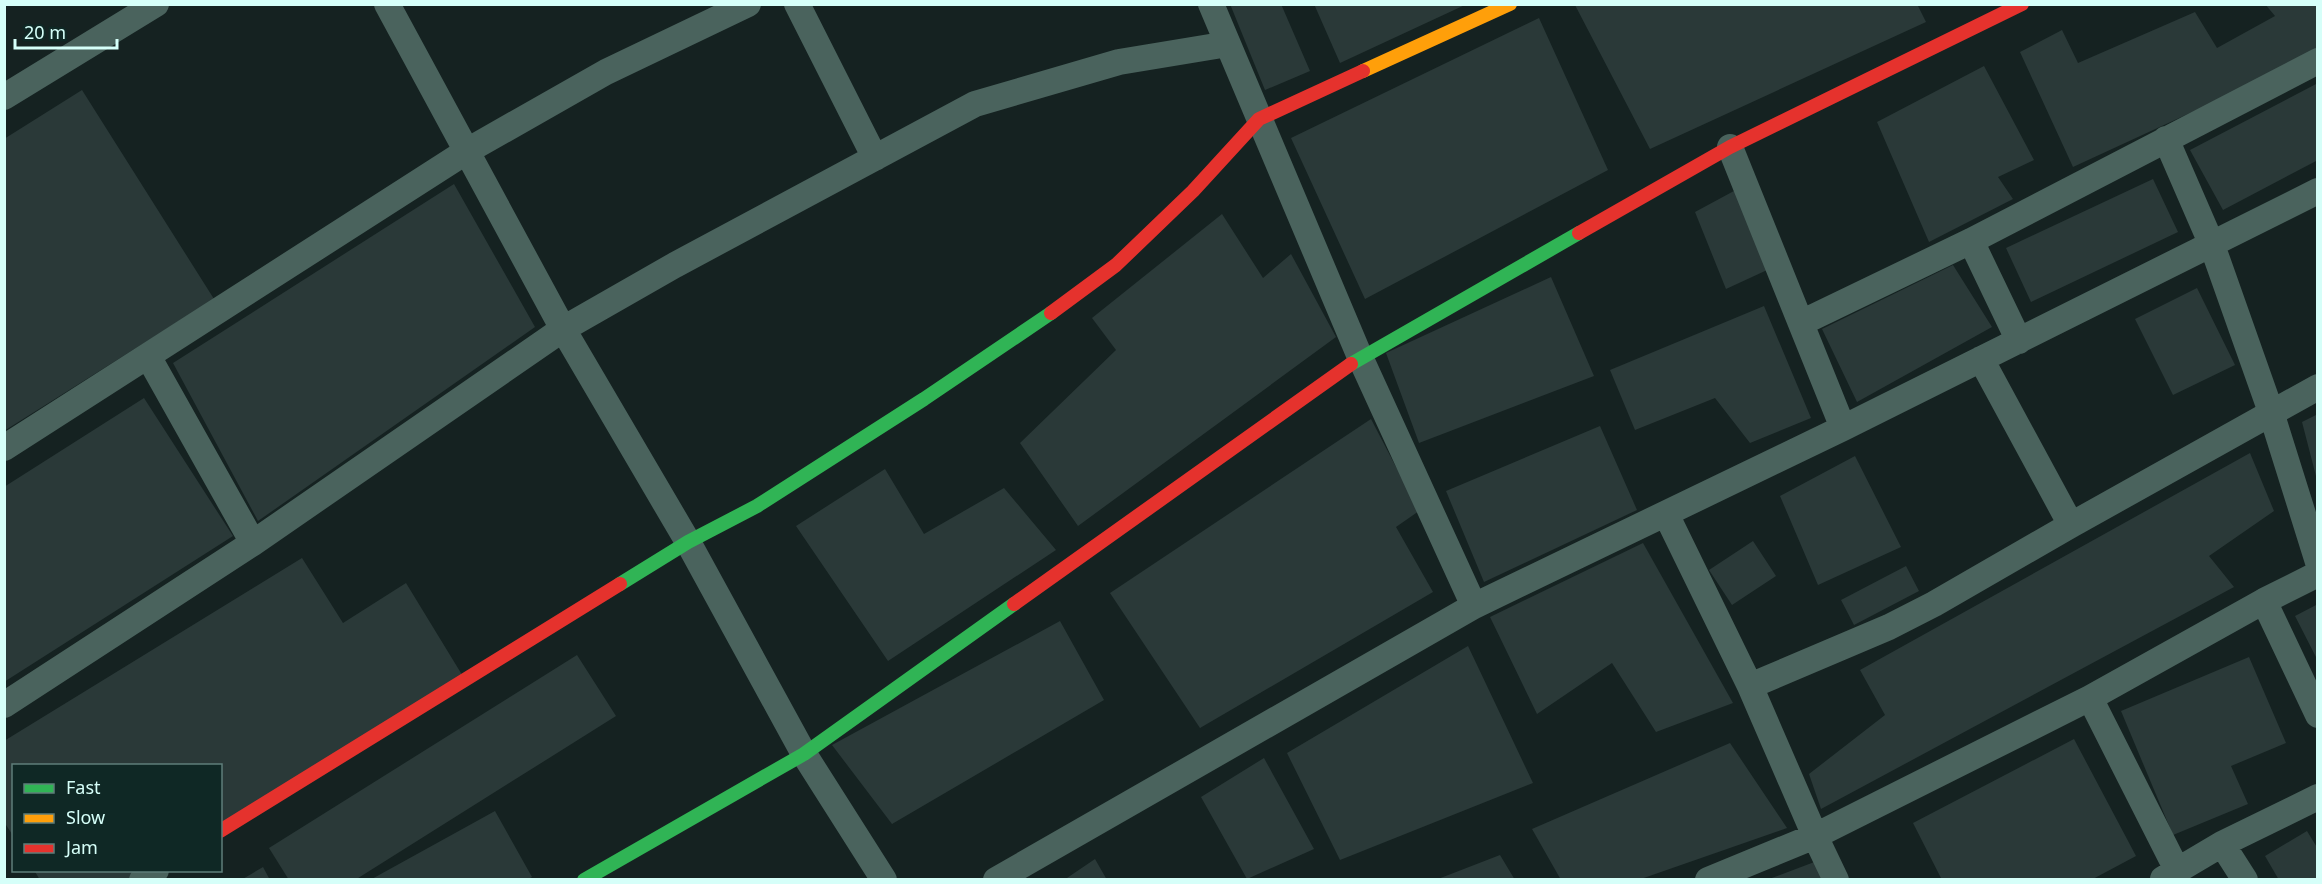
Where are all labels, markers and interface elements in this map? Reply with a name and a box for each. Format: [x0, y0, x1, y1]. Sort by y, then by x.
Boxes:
scale bar [15, 12, 117, 50]
text: 20 m [24, 20, 66, 44]
legend [12, 764, 222, 872]
text: Fast [66, 775, 101, 799]
text: Slow [66, 805, 105, 829]
text: Jam [64, 835, 98, 859]

